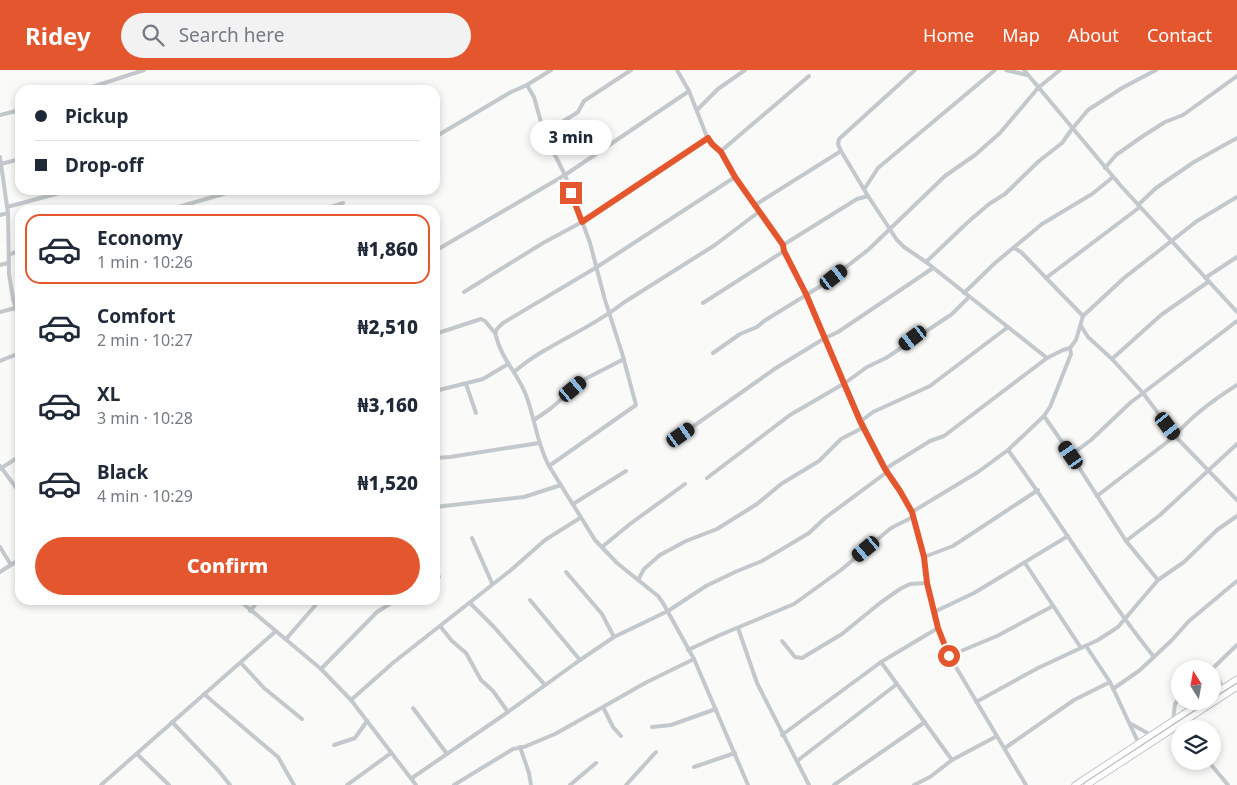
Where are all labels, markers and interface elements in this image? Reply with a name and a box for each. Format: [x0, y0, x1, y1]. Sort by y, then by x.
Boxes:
search box [121, 13, 471, 58]
text: Ridey [25, 19, 91, 52]
icon: search [139, 21, 167, 49]
text: Search here [179, 22, 284, 48]
text: Home [923, 23, 974, 47]
text: Map [1002, 23, 1040, 47]
text: About [1068, 23, 1119, 47]
text: Contact [1147, 23, 1212, 47]
text: Pickup [65, 103, 128, 129]
callout: 3 min [530, 121, 612, 156]
text: 3 min [549, 126, 593, 148]
text: Drop-off [65, 152, 144, 178]
route end [560, 182, 582, 204]
text: Economy [97, 225, 183, 251]
icon: car [37, 227, 82, 272]
text: ₦1,860 [358, 236, 418, 262]
text: 1 min · 10:26 [97, 251, 193, 273]
car [817, 262, 850, 292]
text: Comfort [97, 303, 176, 329]
icon: car [37, 305, 82, 350]
text: ₦2,510 [358, 314, 418, 340]
car [896, 323, 929, 353]
text: 2 min · 10:27 [97, 329, 193, 351]
car [556, 374, 589, 404]
text: XL [97, 381, 120, 407]
icon: car [37, 383, 82, 428]
text: ₦3,160 [358, 392, 418, 418]
text: 3 min · 10:28 [97, 407, 193, 429]
car [1152, 410, 1183, 442]
car [664, 420, 697, 450]
car [1056, 438, 1085, 472]
text: Black [97, 459, 148, 485]
icon: car [37, 461, 82, 506]
text: ₦1,520 [358, 470, 418, 496]
text: 4 min · 10:29 [97, 485, 193, 507]
car [849, 534, 882, 564]
button: Confirm [35, 537, 420, 595]
route start [938, 645, 960, 667]
north arrow [1171, 660, 1221, 710]
map controls [1171, 660, 1221, 770]
button: layers [1171, 720, 1221, 770]

